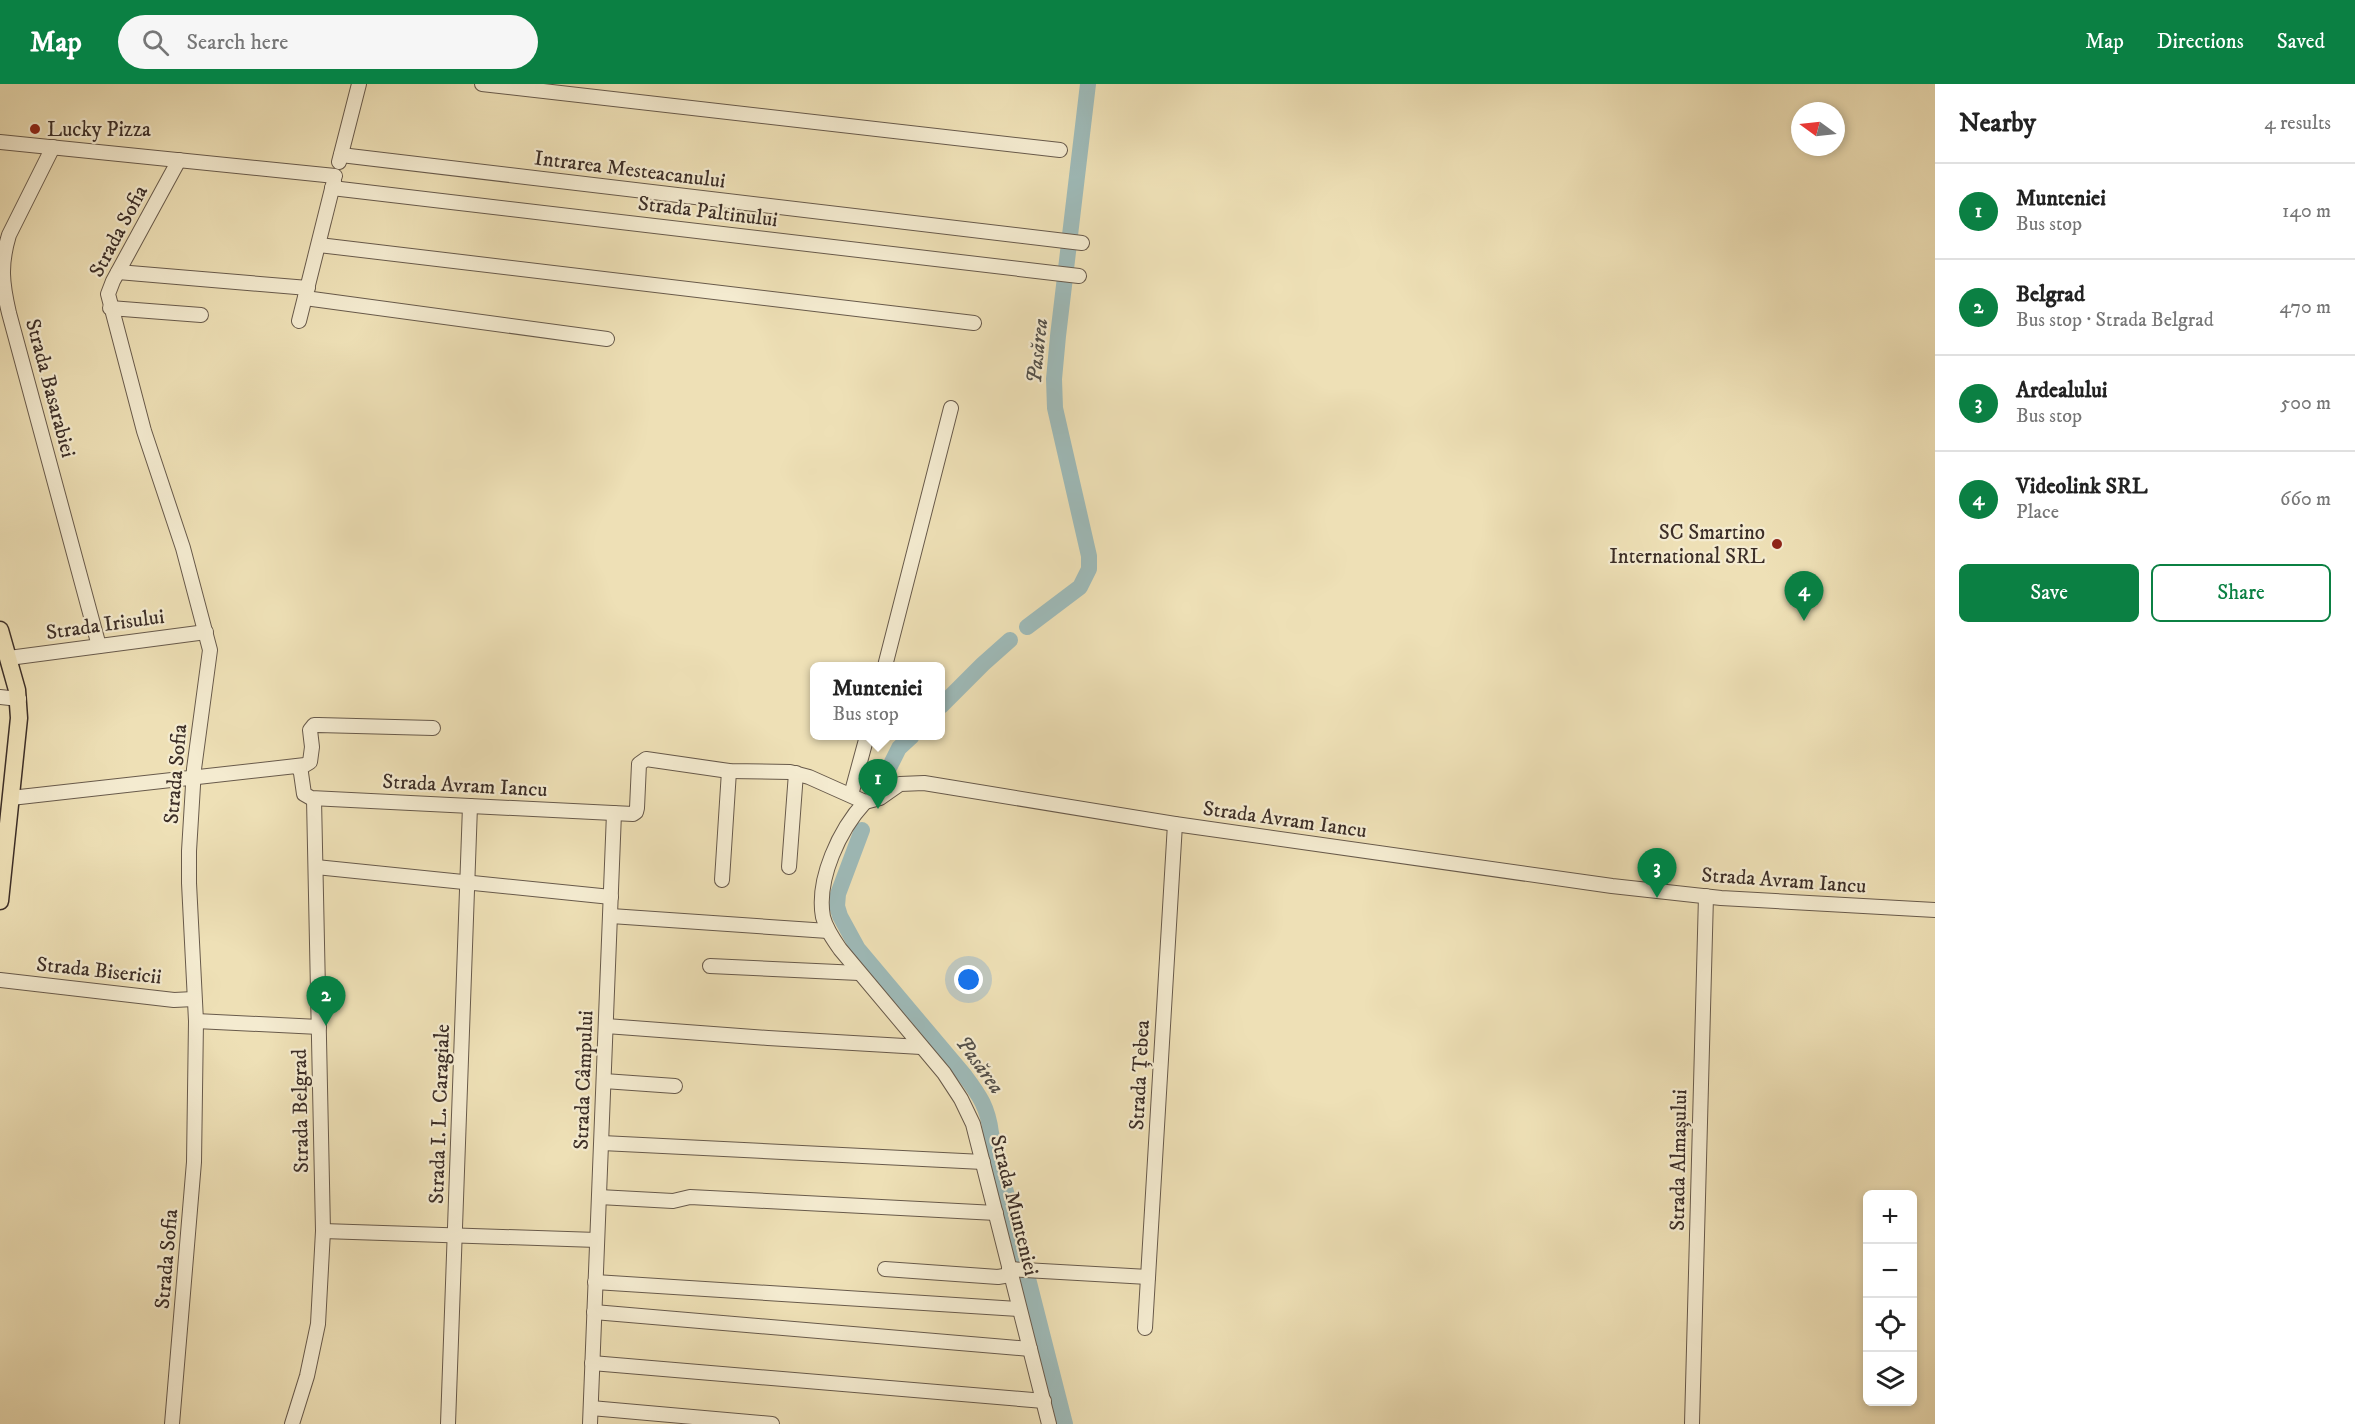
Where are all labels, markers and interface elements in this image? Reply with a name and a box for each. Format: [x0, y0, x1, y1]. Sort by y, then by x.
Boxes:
search box [118, 15, 538, 69]
text: Map [30, 25, 82, 60]
icon: search [139, 26, 172, 59]
text: Search here [187, 29, 288, 56]
text: Map [2085, 29, 2124, 55]
text: Directions [2157, 29, 2244, 55]
text: Saved [2277, 29, 2325, 55]
north arrow [1791, 102, 1845, 156]
text: Nearby [1959, 107, 2036, 140]
text: 4 results [2264, 111, 2331, 136]
place label: Lucky Pizza [47, 117, 151, 143]
marker: Lucky Pizza [28, 122, 42, 136]
street label: Intrarea Mesteacanului [533, 145, 727, 195]
street label: Strada Sofia [84, 181, 154, 282]
text: Munteniei [2016, 185, 2106, 212]
street label: Strada Paltinului [636, 191, 779, 233]
text: 1 [1975, 199, 1982, 224]
text: 140 m [2282, 199, 2331, 224]
text: Bus stop [2016, 212, 2082, 237]
text: Belgrad [2016, 281, 2085, 308]
text: 2 [1974, 295, 1983, 320]
text: 470 m [2280, 295, 2331, 320]
text: Bus stop · Strada Belgrad [2016, 308, 2214, 333]
street label: Strada Basarabiei [19, 316, 81, 461]
water label: Pasărea [1021, 317, 1054, 385]
text: Ardealului [2016, 377, 2108, 404]
text: 3 [1975, 391, 1982, 416]
text: 500 m [2280, 391, 2331, 416]
text: Bus stop [2016, 404, 2082, 429]
text: Videolink SRL [2016, 473, 2148, 500]
text: 4 [1973, 487, 1984, 512]
text: 660 m [2280, 487, 2331, 512]
text: Place [2016, 500, 2059, 525]
place label: SC Smartino International SRL [1609, 520, 1765, 570]
marker: SC Smartino International SRL [1770, 537, 1784, 551]
button: Save [1959, 564, 2139, 622]
button: Share [2151, 564, 2331, 622]
pin: 4 [1784, 572, 1824, 621]
street label: Strada Irisului [44, 604, 166, 646]
popup [810, 662, 945, 740]
text: Munteniei [833, 675, 922, 702]
text: Bus stop [833, 702, 899, 727]
street label: Strada Sofia [159, 723, 193, 825]
pin: 1 [858, 760, 898, 809]
street label: Strada Avram Iancu [382, 769, 548, 803]
street label: Strada Avram Iancu [1201, 796, 1368, 844]
pin: 3 [1638, 848, 1676, 898]
street label: Strada Avram Iancu [1701, 862, 1867, 900]
street label: Strada Bisericii [35, 951, 163, 990]
your location [954, 965, 983, 994]
pin: 2 [306, 976, 346, 1026]
street label: Strada Câmpului [569, 1010, 599, 1150]
street label: Strada Țebea [1124, 1019, 1156, 1131]
street label: Strada I. L. Caragiale [424, 1023, 456, 1205]
water label: Pasărea [950, 1030, 1010, 1099]
street label: Strada Belgrad [287, 1048, 315, 1173]
street label: Strada Almașului [1665, 1089, 1693, 1231]
street label: Strada Munteniei [984, 1132, 1044, 1278]
map controls [1863, 1190, 1917, 1406]
button: + [1863, 1190, 1917, 1244]
street label: Strada Sofia [150, 1208, 184, 1310]
button: − [1863, 1244, 1917, 1298]
button: locate [1863, 1298, 1917, 1352]
button: layers [1863, 1352, 1917, 1406]

